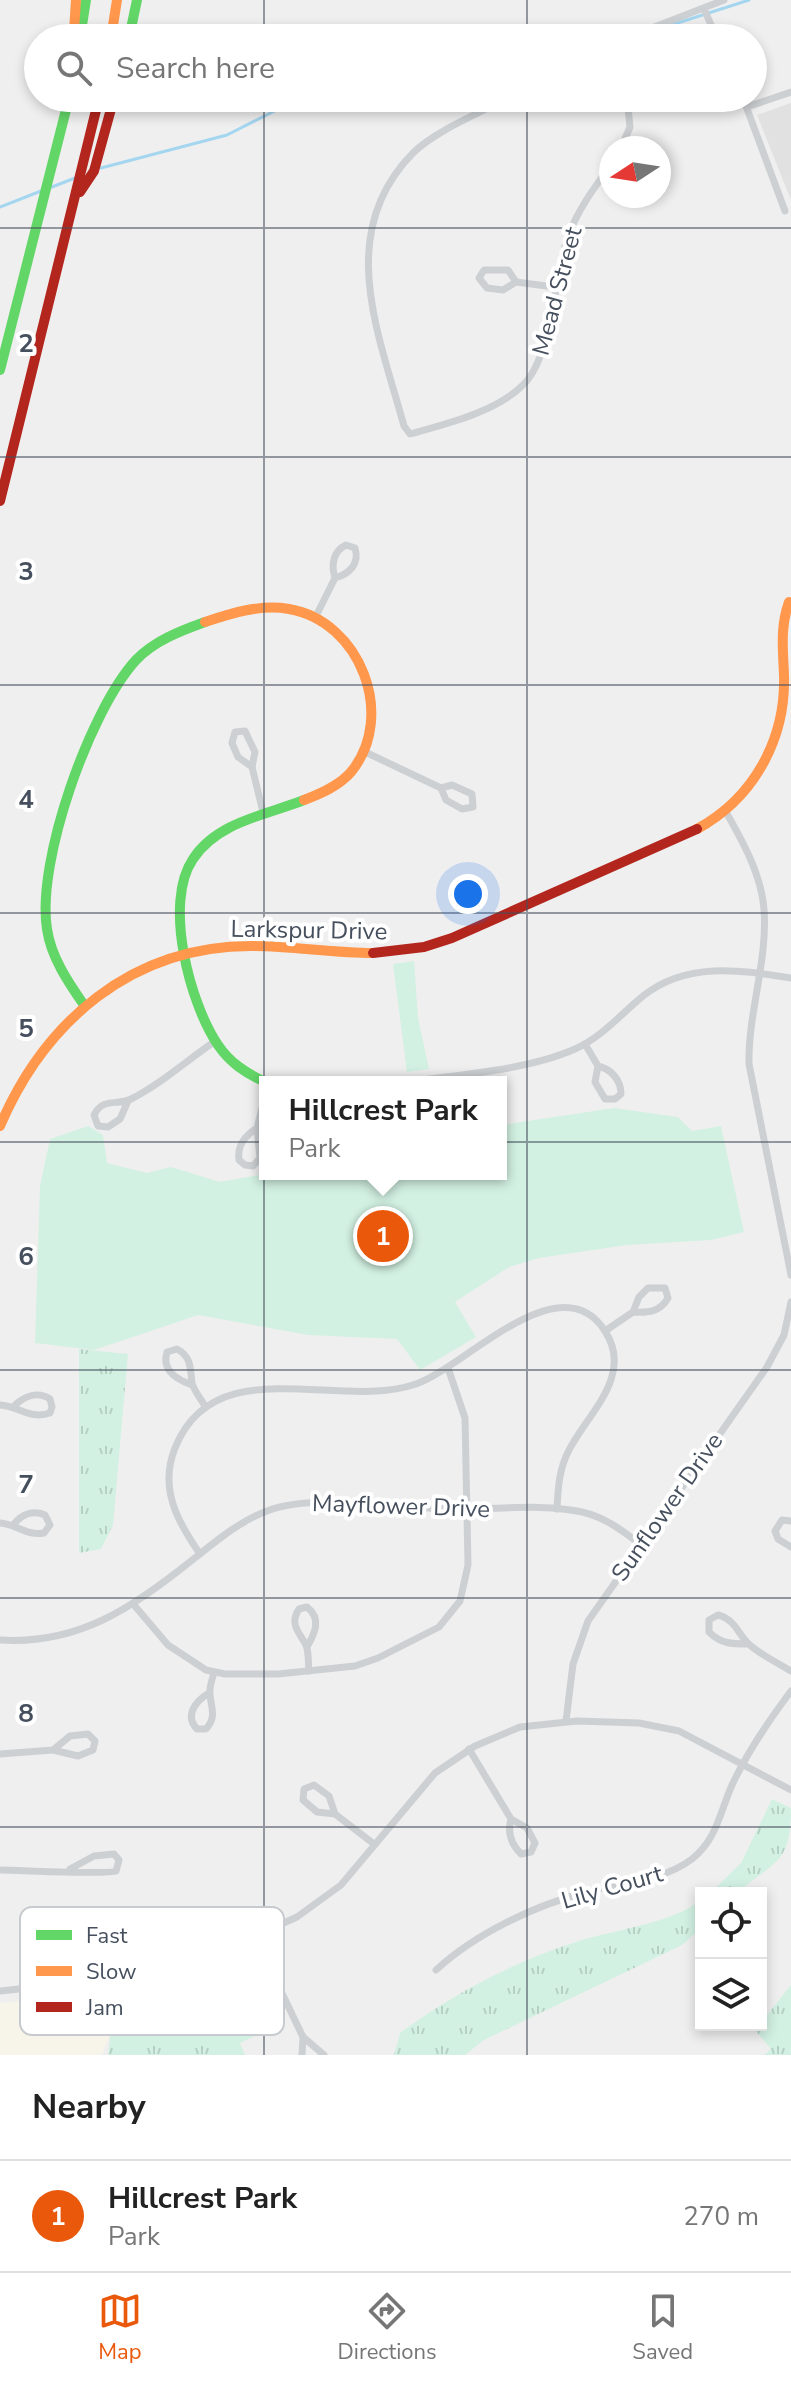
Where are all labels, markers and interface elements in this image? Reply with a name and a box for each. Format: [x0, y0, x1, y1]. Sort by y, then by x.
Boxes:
search box [24, 24, 767, 112]
icon: search [52, 46, 96, 90]
text: Search here [116, 48, 275, 89]
north arrow [599, 136, 671, 208]
street label: Mead Street [525, 223, 590, 359]
text: 2 [18, 326, 34, 361]
text: 3 [18, 554, 34, 589]
text: 4 [18, 782, 34, 817]
your location [448, 874, 488, 914]
street label: Larkspur Drive [230, 913, 388, 947]
text: 5 [18, 1011, 34, 1046]
popup [259, 1076, 507, 1180]
text: Hillcrest Park [289, 1090, 478, 1131]
text: Park [289, 1131, 340, 1166]
pin: 1 [357, 1206, 409, 1266]
text: 6 [18, 1239, 34, 1274]
street label: Sunflower Drive [604, 1426, 730, 1588]
text: 7 [18, 1467, 34, 1502]
street label: Mayflower Drive [311, 1487, 491, 1525]
text: 8 [18, 1696, 34, 1731]
street label: Lily Court [558, 1857, 667, 1917]
map controls [695, 1887, 767, 2031]
button: locate [695, 1887, 767, 1959]
legend [20, 1907, 284, 2035]
text: Fast [86, 1921, 128, 1951]
text: Slow [86, 1957, 137, 1987]
button: layers [695, 1959, 767, 2031]
text: Jam [85, 1993, 124, 2023]
text: Nearby [32, 2084, 146, 2130]
text: Hillcrest Park [108, 2178, 297, 2219]
text: 1 [50, 2199, 66, 2234]
text: 270 m [683, 2199, 759, 2234]
text: Park [108, 2219, 160, 2254]
tab: Map [98, 2289, 142, 2367]
tab: Directions [338, 2289, 437, 2367]
tab: Saved [632, 2289, 693, 2367]

